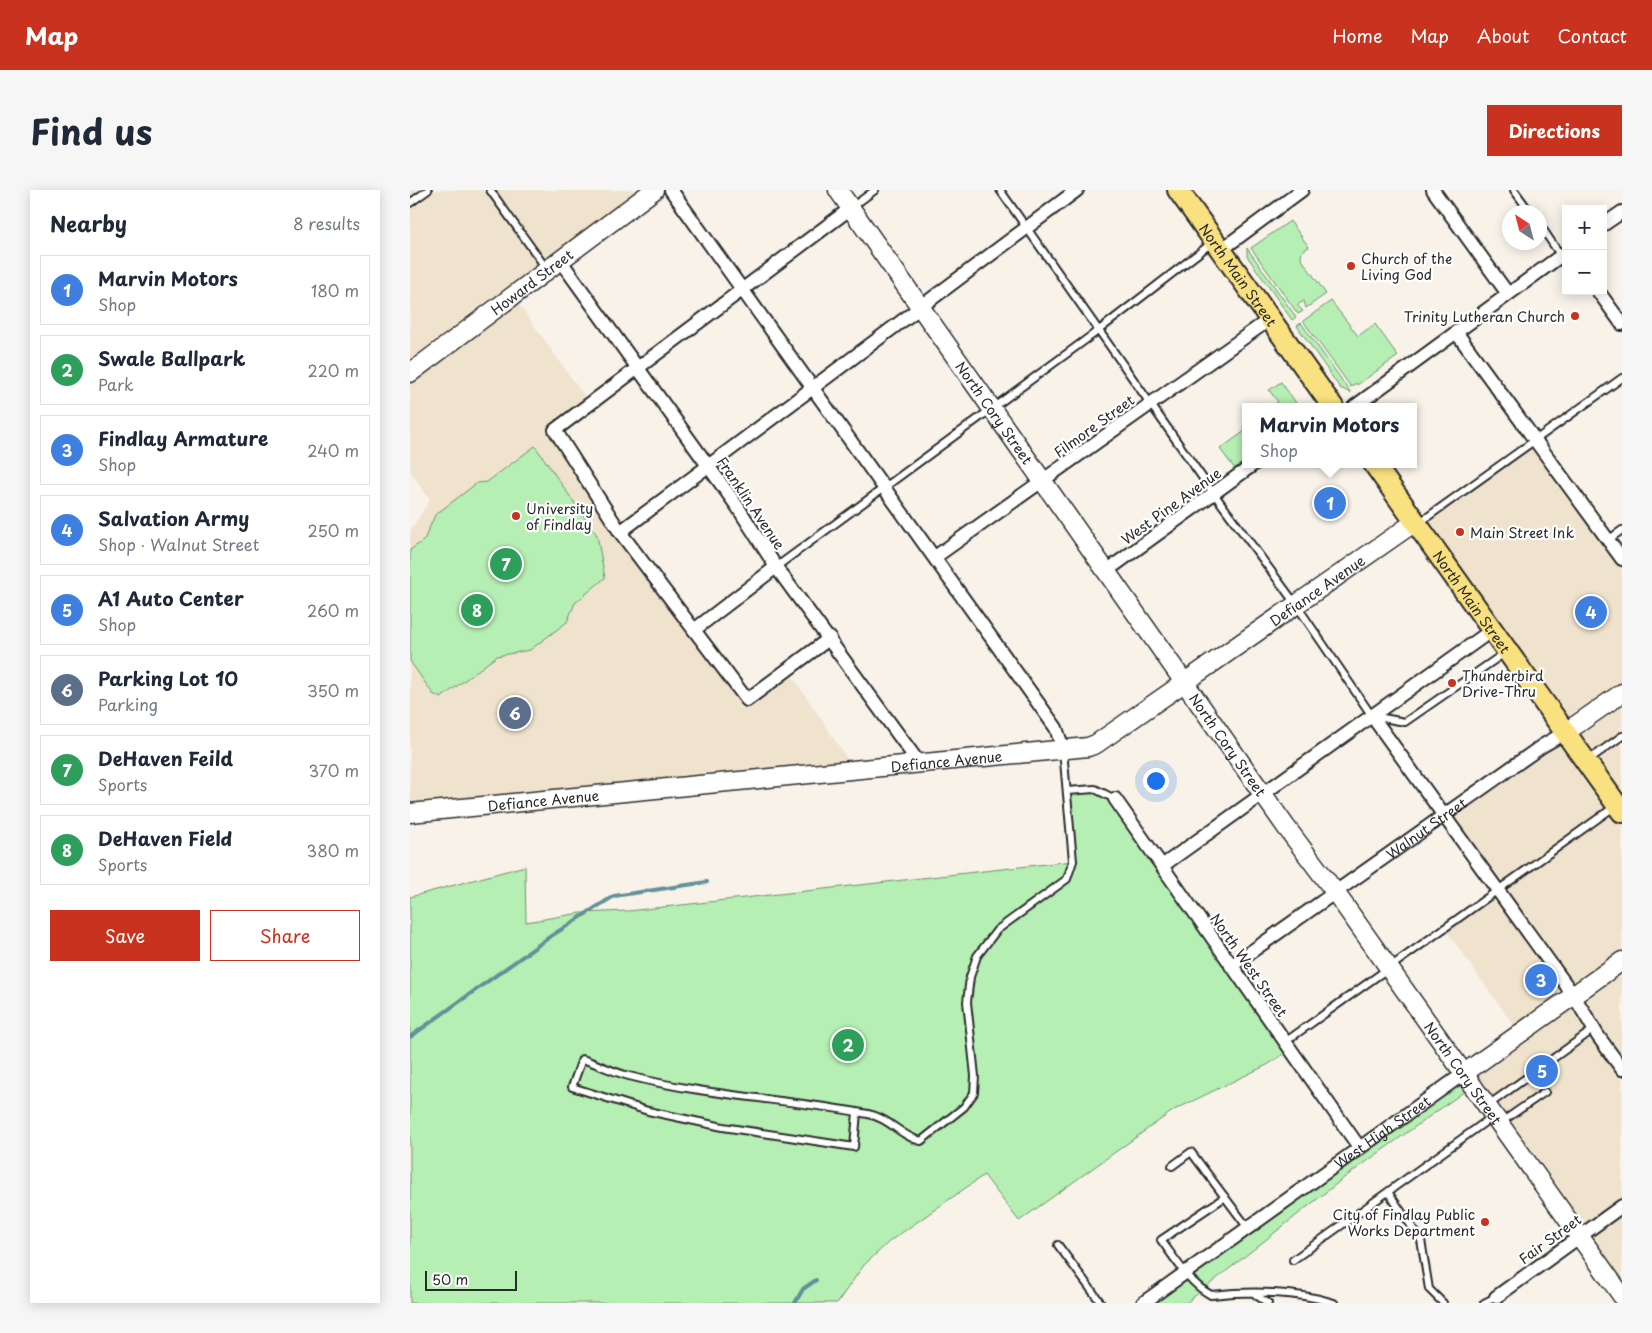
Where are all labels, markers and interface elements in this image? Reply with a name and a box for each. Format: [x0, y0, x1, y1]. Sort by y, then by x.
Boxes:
text: Map [25, 17, 78, 53]
text: Home [1332, 22, 1382, 49]
text: Map [1410, 22, 1449, 49]
text: About [1477, 22, 1529, 49]
text: Contact [1557, 22, 1627, 49]
text: Find us [30, 104, 152, 157]
button: Directions [1487, 105, 1622, 156]
north arrow [1502, 205, 1547, 250]
map controls [1562, 205, 1607, 295]
button: + [1562, 205, 1607, 250]
text: Nearby [50, 207, 127, 239]
text: 8 results [293, 211, 360, 235]
street label: North Main Street [1195, 219, 1283, 331]
street label: Howard Street [486, 244, 577, 320]
place label: Church of the Living God [1361, 248, 1452, 285]
button: − [1562, 250, 1607, 295]
marker: Church of the Living God [1345, 260, 1357, 272]
text: Marvin Motors [98, 264, 238, 292]
text: 1 [63, 278, 71, 302]
text: 180 m [311, 278, 359, 302]
text: Shop [98, 292, 136, 316]
place label: Trinity Lutheran Church [1404, 306, 1565, 327]
marker: Trinity Lutheran Church [1569, 310, 1581, 322]
text: Swale Ballpark [98, 344, 245, 372]
street label: North Cory Street [951, 357, 1038, 469]
text: 2 [61, 358, 73, 382]
text: 220 m [308, 358, 359, 382]
text: Park [98, 372, 134, 396]
street label: Filmore Street [1049, 389, 1139, 462]
popup [1242, 403, 1417, 468]
text: Marvin Motors [1260, 410, 1399, 438]
text: Findlay Armature [98, 424, 268, 452]
text: 3 [62, 438, 72, 462]
text: 240 m [307, 438, 359, 462]
text: Shop [1260, 438, 1298, 462]
text: Shop [98, 452, 136, 476]
street label: Franklin Avenue [712, 452, 790, 554]
street label: West Pine Avenue [1117, 462, 1226, 549]
pin: 1 [1314, 484, 1346, 522]
place label: University of Findlay [526, 498, 593, 535]
text: Salvation Army [98, 504, 249, 532]
marker: University of Findlay [510, 510, 522, 522]
text: 4 [62, 518, 72, 542]
text: 250 m [308, 518, 359, 542]
place label: Main Street Ink [1470, 522, 1575, 543]
marker: Main Street Ink [1454, 526, 1466, 538]
text: Shop · Walnut Street [98, 532, 259, 556]
pin: 7 [490, 545, 522, 583]
street label: North Main Street [1428, 546, 1516, 658]
street label: Defiance Avenue [1265, 549, 1369, 631]
text: A1 Auto Center [98, 584, 244, 612]
pin: 8 [461, 591, 493, 629]
pin: 4 [1575, 593, 1607, 631]
text: 5 [62, 598, 72, 622]
text: 260 m [307, 598, 359, 622]
text: Shop [98, 612, 136, 636]
text: Parking Lot 10 [98, 664, 238, 692]
place label: Thunderbird Drive-Thru [1462, 665, 1544, 702]
marker: Thunderbird Drive-Thru [1446, 677, 1458, 689]
text: 6 [61, 678, 73, 702]
text: 350 m [307, 678, 359, 702]
street label: North Cory Street [1184, 689, 1272, 801]
text: Parking [98, 692, 158, 716]
pin: 6 [499, 694, 531, 732]
text: DeHaven Feild [98, 744, 233, 772]
street label: Defiance Avenue [890, 745, 1004, 777]
text: 7 [62, 758, 72, 782]
text: 370 m [309, 758, 359, 782]
your location [1143, 768, 1169, 794]
text: Sports [98, 772, 147, 796]
street label: Defiance Avenue [487, 784, 600, 816]
street label: Walnut Street [1381, 792, 1471, 864]
text: DeHaven Field [98, 824, 232, 852]
text: 8 [62, 838, 72, 862]
text: 380 m [307, 838, 359, 862]
text: Sports [98, 852, 147, 876]
street label: North West Street [1205, 909, 1293, 1021]
button: Save [50, 910, 200, 961]
button: Share [210, 910, 360, 961]
pin: 3 [1525, 961, 1557, 999]
street label: North Cory Street [1420, 1017, 1507, 1129]
pin: 2 [832, 1026, 864, 1064]
pin: 5 [1526, 1052, 1558, 1090]
street label: West High Street [1330, 1090, 1435, 1174]
place label: City of Findlay Public Works Department [1333, 1204, 1475, 1241]
street label: Fair Street [1514, 1209, 1586, 1269]
marker: City of Findlay Public Works Department [1479, 1216, 1491, 1228]
scale bar [425, 1268, 518, 1291]
text: 50 m [432, 1269, 468, 1290]

